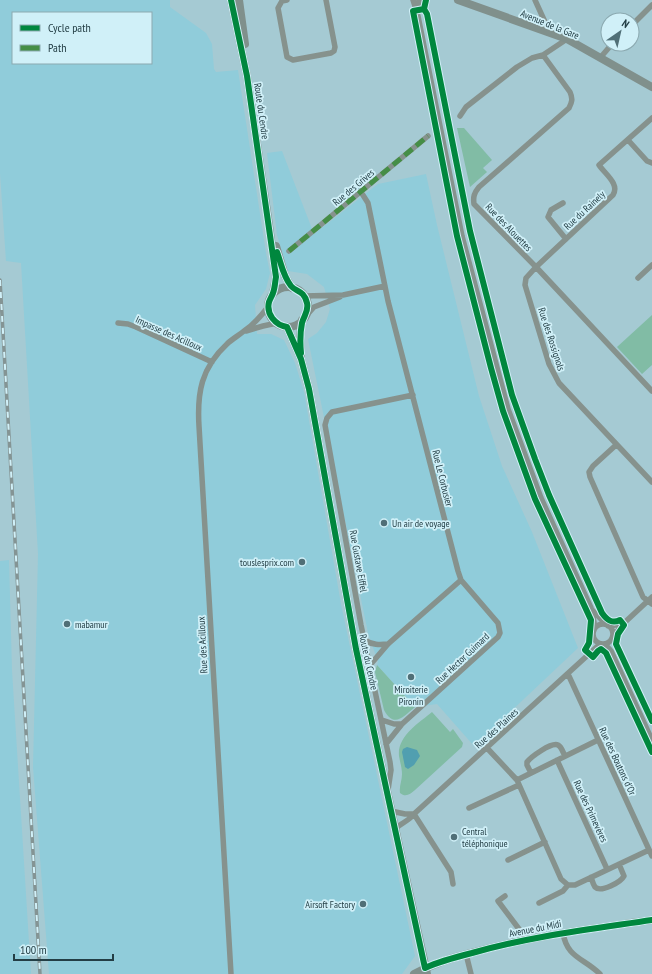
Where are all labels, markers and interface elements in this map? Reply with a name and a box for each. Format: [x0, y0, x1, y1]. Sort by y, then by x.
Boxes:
street label: Avenue de la Gare [519, 7, 581, 42]
legend [12, 12, 152, 64]
north arrow [600, 12, 640, 52]
text: N [619, 16, 632, 31]
text: Cycle path [48, 20, 91, 35]
text: Path [48, 40, 66, 55]
street label: Route du Cendre [251, 82, 272, 140]
street label: Rue des Grives [330, 166, 377, 209]
street label: Rue du Rainely [561, 188, 608, 233]
street label: Rue des Alouettes [482, 201, 535, 255]
street label: Rue des Rossignols [535, 306, 568, 373]
street label: Impasse des Acilloux [133, 313, 204, 354]
street label: Rue Le Corbusier [429, 449, 456, 508]
place label: Un air de voyage [392, 517, 450, 530]
marker: Un air de voyage [379, 518, 389, 528]
street label: Rue Gustave Eiffel [347, 529, 370, 594]
place label: touslesprix.com [240, 556, 294, 569]
marker: touslesprix.com [297, 557, 307, 567]
street label: Rue des Acilloux [195, 616, 210, 674]
place label: mabamur [75, 618, 108, 631]
marker: mabamur [62, 619, 72, 629]
street label: Rue Hector Guimard [433, 630, 492, 687]
street label: Route du Cendre [356, 633, 381, 691]
marker: Miroiterie Pironin [406, 672, 416, 682]
place label: Miroiterie Pironin [394, 683, 428, 708]
street label: Rue des Plaines [472, 705, 521, 751]
street label: Rue des Boutons d'Or [596, 725, 639, 798]
street label: Rue des Primevères [570, 778, 611, 845]
place label: Central téléphonique [462, 825, 508, 850]
marker: Central téléphonique [449, 832, 459, 842]
place label: Airsoft Factory [305, 898, 355, 911]
marker: Airsoft Factory [358, 899, 368, 909]
street label: Avenue du Midi [508, 917, 562, 940]
scale bar [14, 936, 113, 962]
text: 100 m [20, 942, 47, 957]

